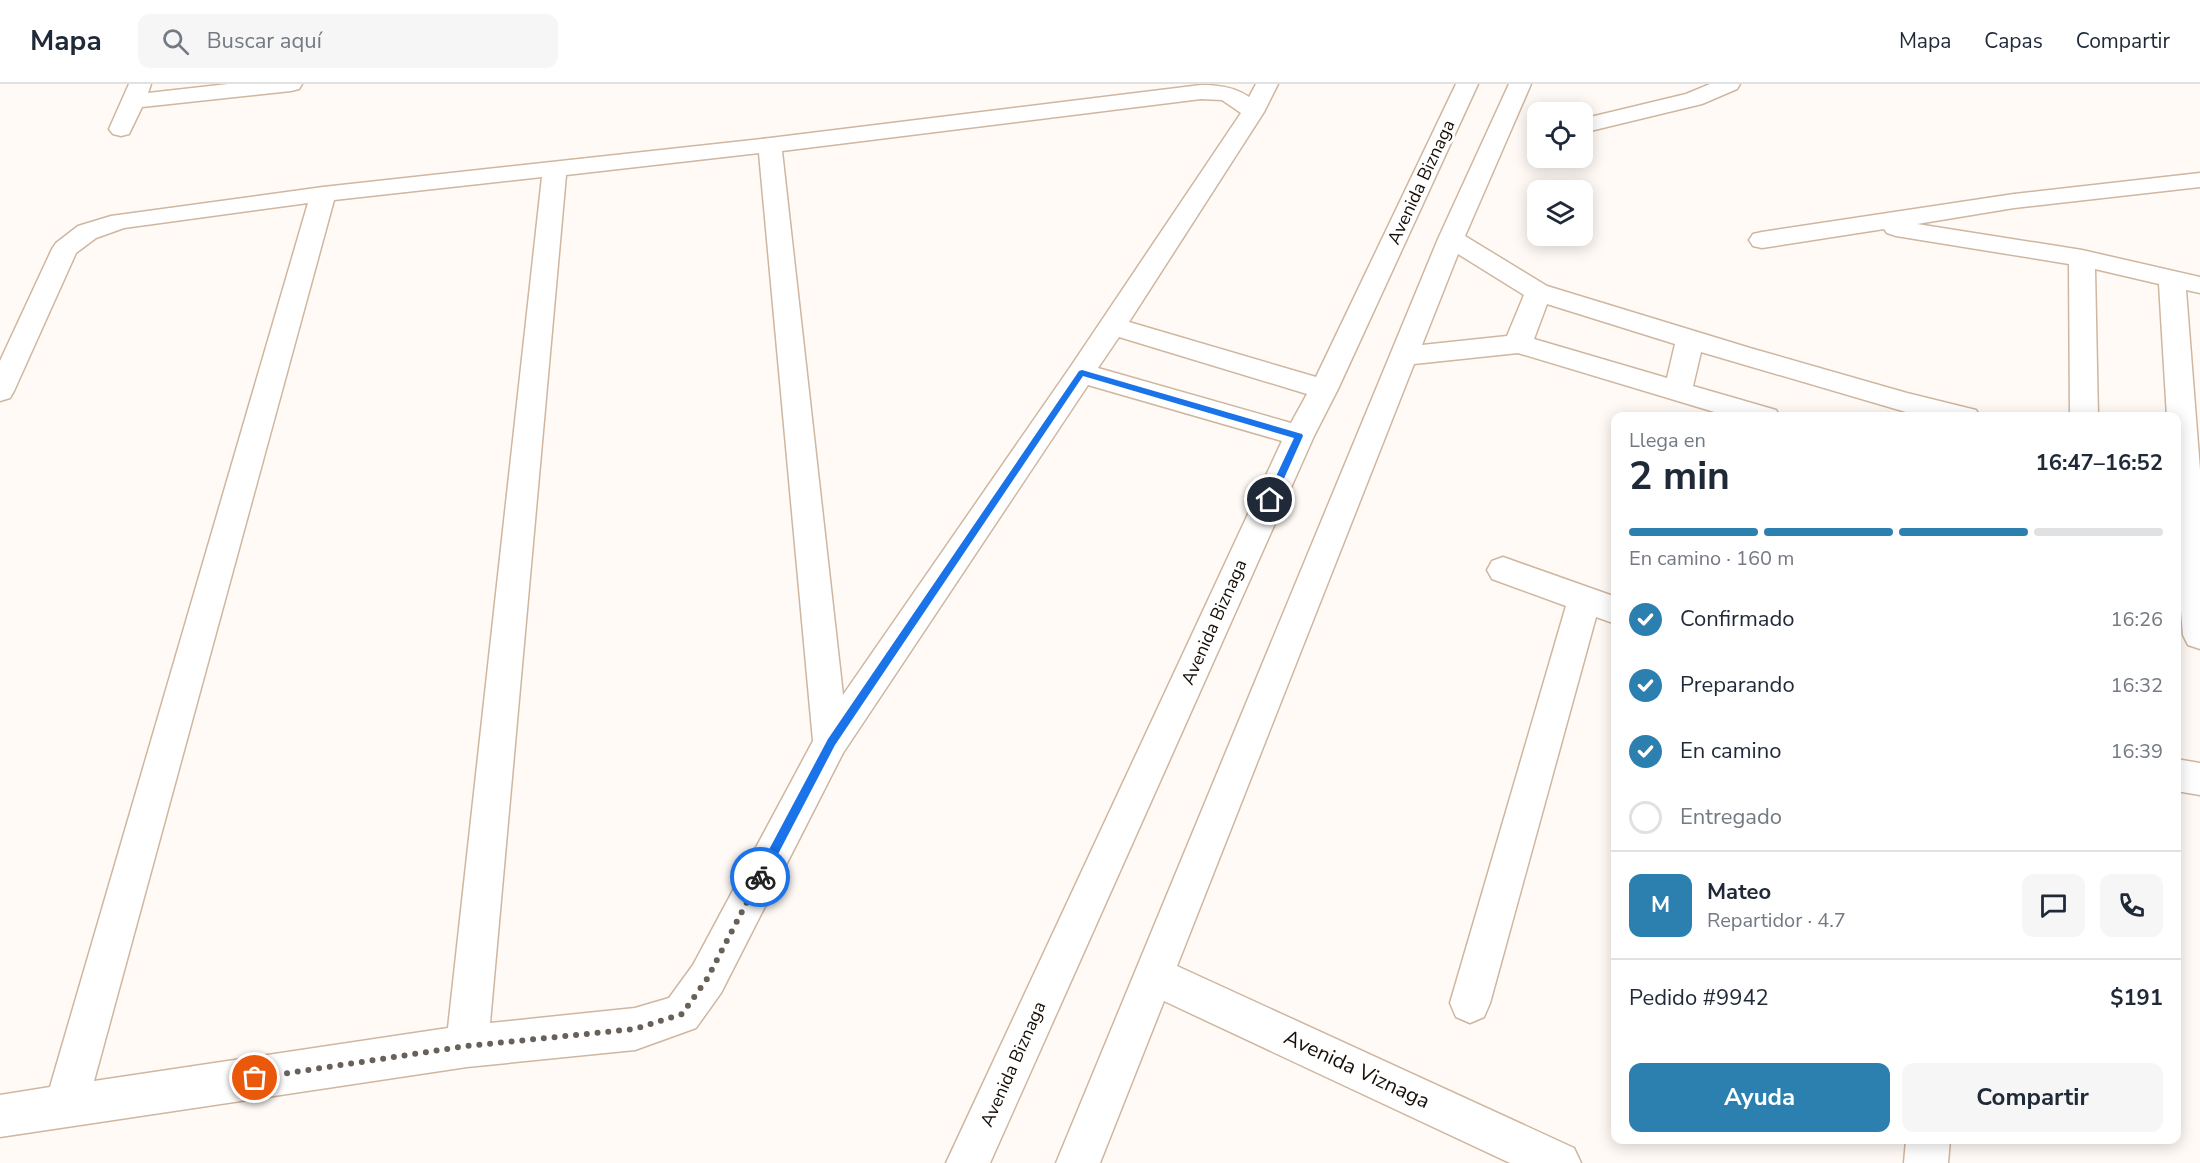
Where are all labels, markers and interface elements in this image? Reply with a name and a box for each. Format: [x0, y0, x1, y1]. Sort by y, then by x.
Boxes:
search box [138, 14, 558, 68]
text: Mapa [30, 22, 102, 60]
icon: search [159, 25, 192, 58]
text: Buscar aquí [207, 26, 322, 56]
text: Mapa [1899, 27, 1951, 55]
text: Capas [1984, 27, 2043, 55]
text: Compartir [2076, 27, 2170, 55]
map controls [1527, 102, 1593, 246]
button: locate [1527, 102, 1593, 168]
street label: Avenida Biznaga [1382, 116, 1460, 248]
button: layers [1527, 180, 1593, 246]
text: Llega en [1629, 427, 1706, 454]
text: 16:47–16:52 [2035, 448, 2163, 478]
text: 2 min [1629, 450, 1730, 503]
pin [1244, 474, 1295, 525]
icon: home [1253, 483, 1286, 516]
text: En camino · 160 m [1629, 545, 1794, 572]
street label: Avenida Biznaga [1176, 555, 1252, 689]
icon: check [1629, 603, 1662, 636]
text: Confirmado [1680, 604, 1795, 634]
text: 16:26 [2110, 606, 2163, 633]
icon: check [1629, 669, 1662, 702]
text: Preparando [1680, 670, 1795, 700]
text: 16:32 [2110, 672, 2163, 699]
icon: check [1629, 735, 1662, 768]
text: En camino [1680, 736, 1781, 766]
text: 16:39 [2110, 738, 2163, 765]
text: Entregado [1680, 802, 1782, 832]
courier [730, 847, 790, 907]
icon: bike [744, 861, 777, 894]
button: chat [2022, 874, 2085, 937]
button: phone [2100, 874, 2163, 937]
text: Mateo [1707, 877, 1771, 907]
text: M [1651, 890, 1670, 920]
text: Repartidor · 4.7 [1707, 907, 1846, 934]
text: Pedido #9942 [1629, 983, 1769, 1013]
text: $191 [2110, 983, 2163, 1013]
street label: Avenida Biznaga [975, 997, 1051, 1131]
street label: Avenida Viznaga [1280, 1023, 1434, 1115]
pin [229, 1052, 280, 1103]
icon: bag [238, 1061, 271, 1094]
button: Ayuda [1629, 1063, 1890, 1132]
button: Compartir [1902, 1063, 2163, 1132]

